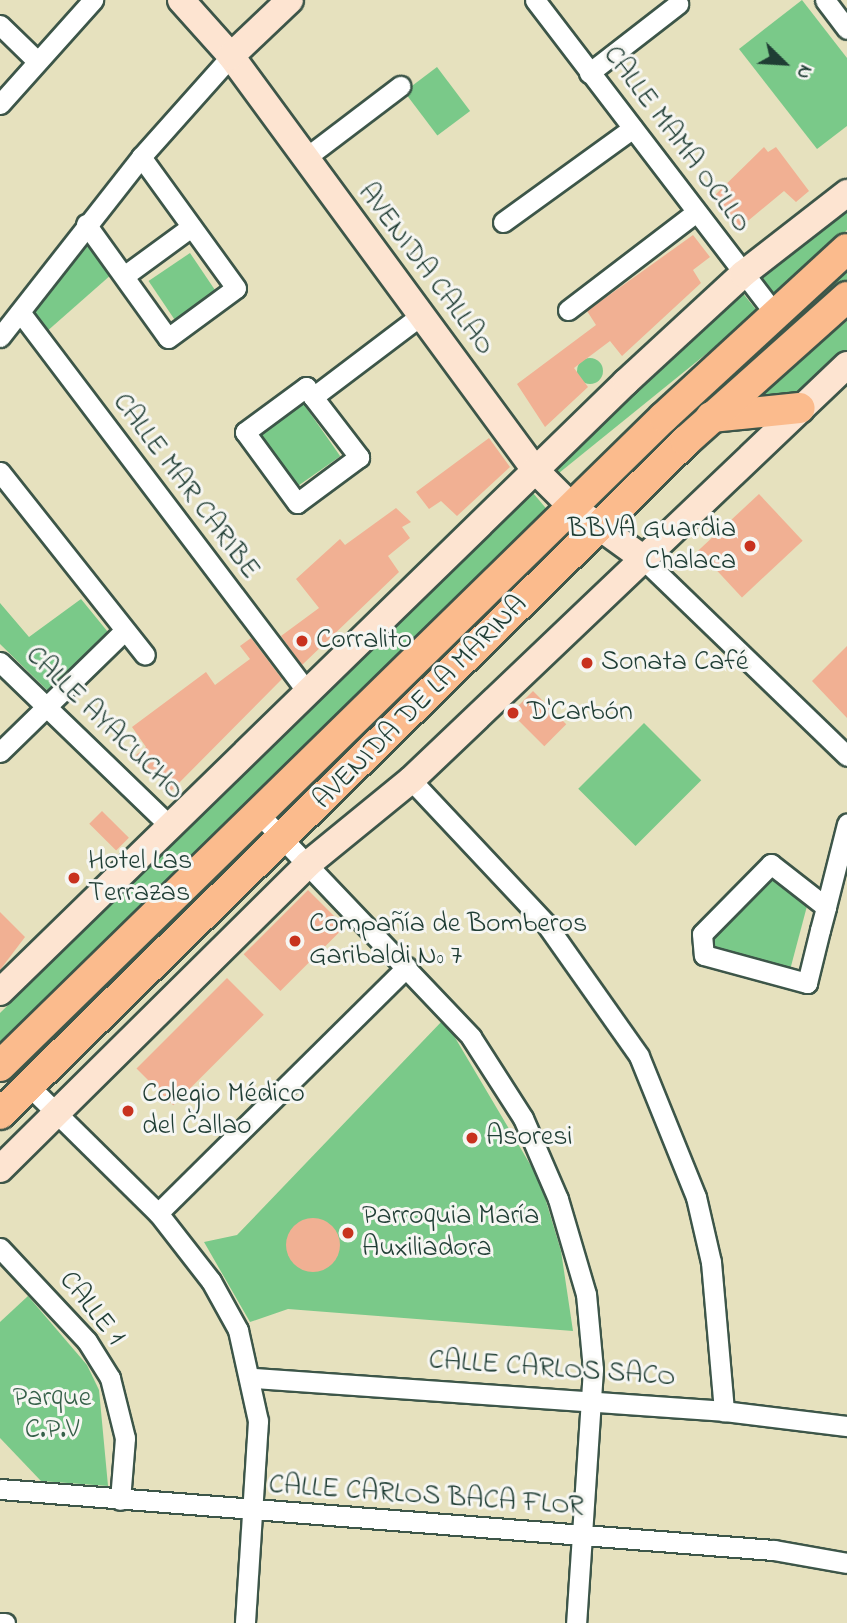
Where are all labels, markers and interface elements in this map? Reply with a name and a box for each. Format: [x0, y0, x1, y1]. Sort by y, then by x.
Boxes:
north arrow [749, 28, 819, 98]
street label: CALLE MAMA OCLLO [595, 40, 757, 240]
text: N [789, 60, 819, 83]
street label: AVENIDA CALLAO [349, 177, 501, 363]
street label: CALLE MAR CARIBE [104, 387, 266, 587]
place label: BBVA Guardia Chalaca [568, 513, 736, 579]
marker: BBVA Guardia Chalaca [742, 538, 758, 554]
street label: AVENIDA DE LA MARINA [307, 589, 535, 817]
place label: Corralito [316, 624, 412, 658]
marker: Corralito [294, 633, 310, 649]
street label: CALLE AYACUCHO [18, 640, 190, 808]
place label: Sonata Café [601, 646, 748, 680]
marker: Sonata Café [579, 655, 595, 671]
place label: D'Carbón [527, 696, 633, 730]
marker: D'Carbón [505, 705, 521, 721]
place label: Hotel Las Terrazas [88, 845, 192, 911]
marker: Hotel Las Terrazas [66, 870, 82, 886]
place label: Compañía de Bomberos Garibaldi Nº 7 [309, 908, 587, 974]
marker: Compañía de Bomberos Garibaldi Nº 7 [287, 933, 303, 949]
place label: Colegio Médico del Callao [142, 1078, 305, 1144]
marker: Colegio Médico del Callao [120, 1103, 136, 1119]
place label: Asoresi [486, 1121, 573, 1155]
marker: Asoresi [464, 1130, 480, 1146]
place label: Parroquia María Auxiliadora [362, 1200, 539, 1266]
marker: Parroquia María Auxiliadora [340, 1225, 356, 1241]
street label: CALLE 1 [51, 1265, 131, 1353]
street label: CALLE CARLOS SACO [427, 1345, 677, 1395]
park label: Parque C.P.V [13, 1382, 91, 1448]
street label: CALLE CARLOS BACA FLOR [267, 1469, 585, 1525]

